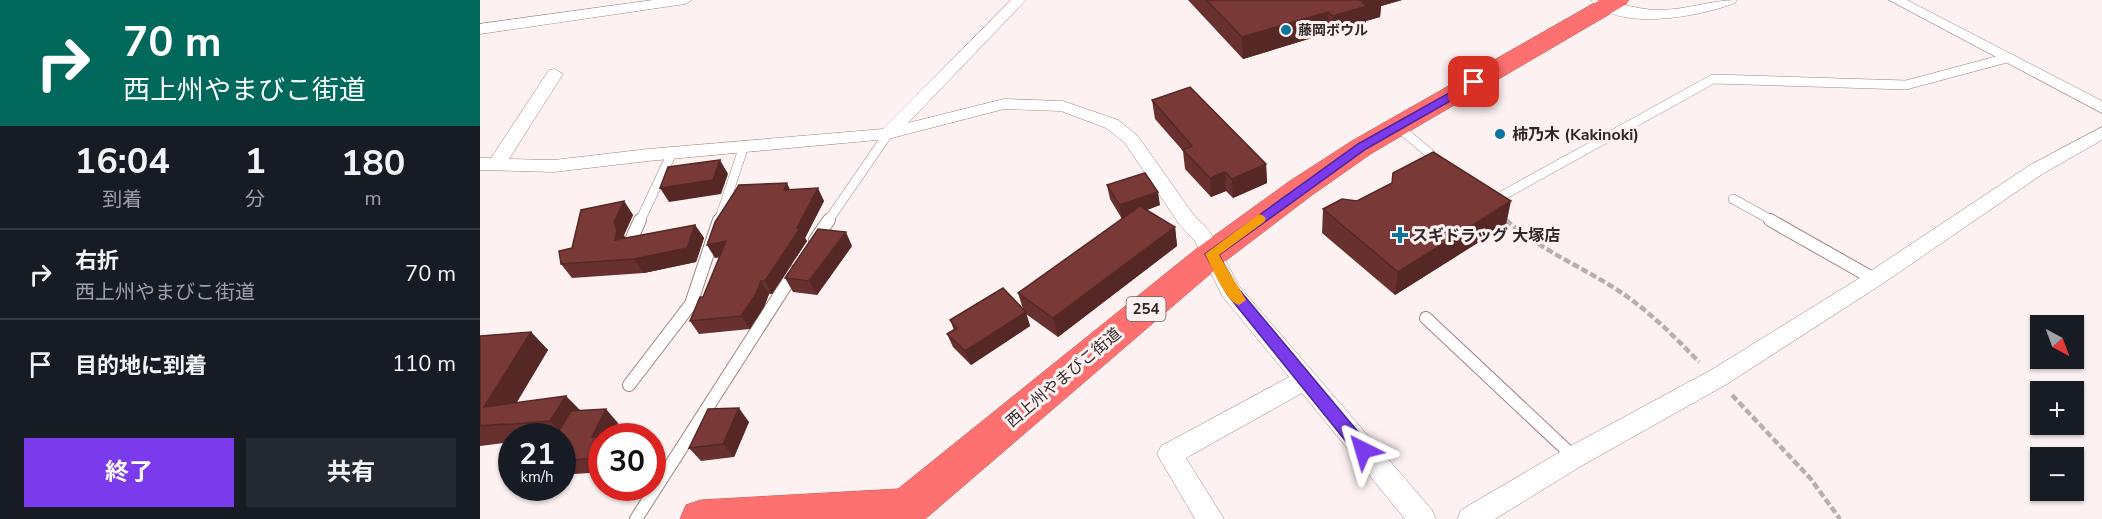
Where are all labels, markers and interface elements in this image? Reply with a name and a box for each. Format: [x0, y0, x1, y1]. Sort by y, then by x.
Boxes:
text: 70 m [123, 14, 222, 71]
place label: 藤岡ボウル [1298, 21, 1368, 40]
marker: 藤岡ボウル [1279, 23, 1293, 37]
icon: right [24, 24, 102, 102]
pin [1448, 56, 1499, 107]
icon: arrive [1457, 65, 1490, 98]
text: 西上州やまびこ街道 [123, 72, 366, 109]
place label: 柿乃木 (Kakinoki) [1512, 124, 1639, 146]
marker: 柿乃木 (Kakinoki) [1493, 127, 1507, 141]
text: 16:04 [75, 137, 170, 186]
text: 1 [244, 137, 266, 186]
text: 180 [341, 139, 405, 188]
text: m [364, 185, 382, 212]
text: 到着 [102, 186, 142, 213]
text: 分 [245, 186, 265, 213]
place label: スギドラッグ 大塚店 [1412, 225, 1560, 247]
marker: スギドラッグ 大塚店 [1393, 228, 1407, 242]
text: 右折 [75, 246, 119, 276]
icon: right [24, 258, 57, 291]
text: 70 m [405, 259, 456, 289]
text: 西上州やまびこ街道 [75, 279, 255, 306]
road number: 254 [1126, 297, 1166, 321]
north arrow [2030, 315, 2084, 369]
map controls [2030, 315, 2084, 501]
street label: 西上州やまびこ街道 [1001, 323, 1126, 432]
icon: arrive [24, 348, 57, 381]
text: 110 m [392, 349, 456, 379]
text: 目的地に到着 [75, 351, 207, 381]
button: + [2030, 381, 2084, 435]
position arrow [1331, 418, 1395, 482]
speed limit sign: 30 [588, 423, 666, 501]
text: 21 [519, 434, 555, 475]
button: 終了 [24, 438, 234, 507]
button: 共有 [246, 438, 456, 507]
button: − [2030, 447, 2084, 501]
text: km/h [520, 467, 554, 487]

